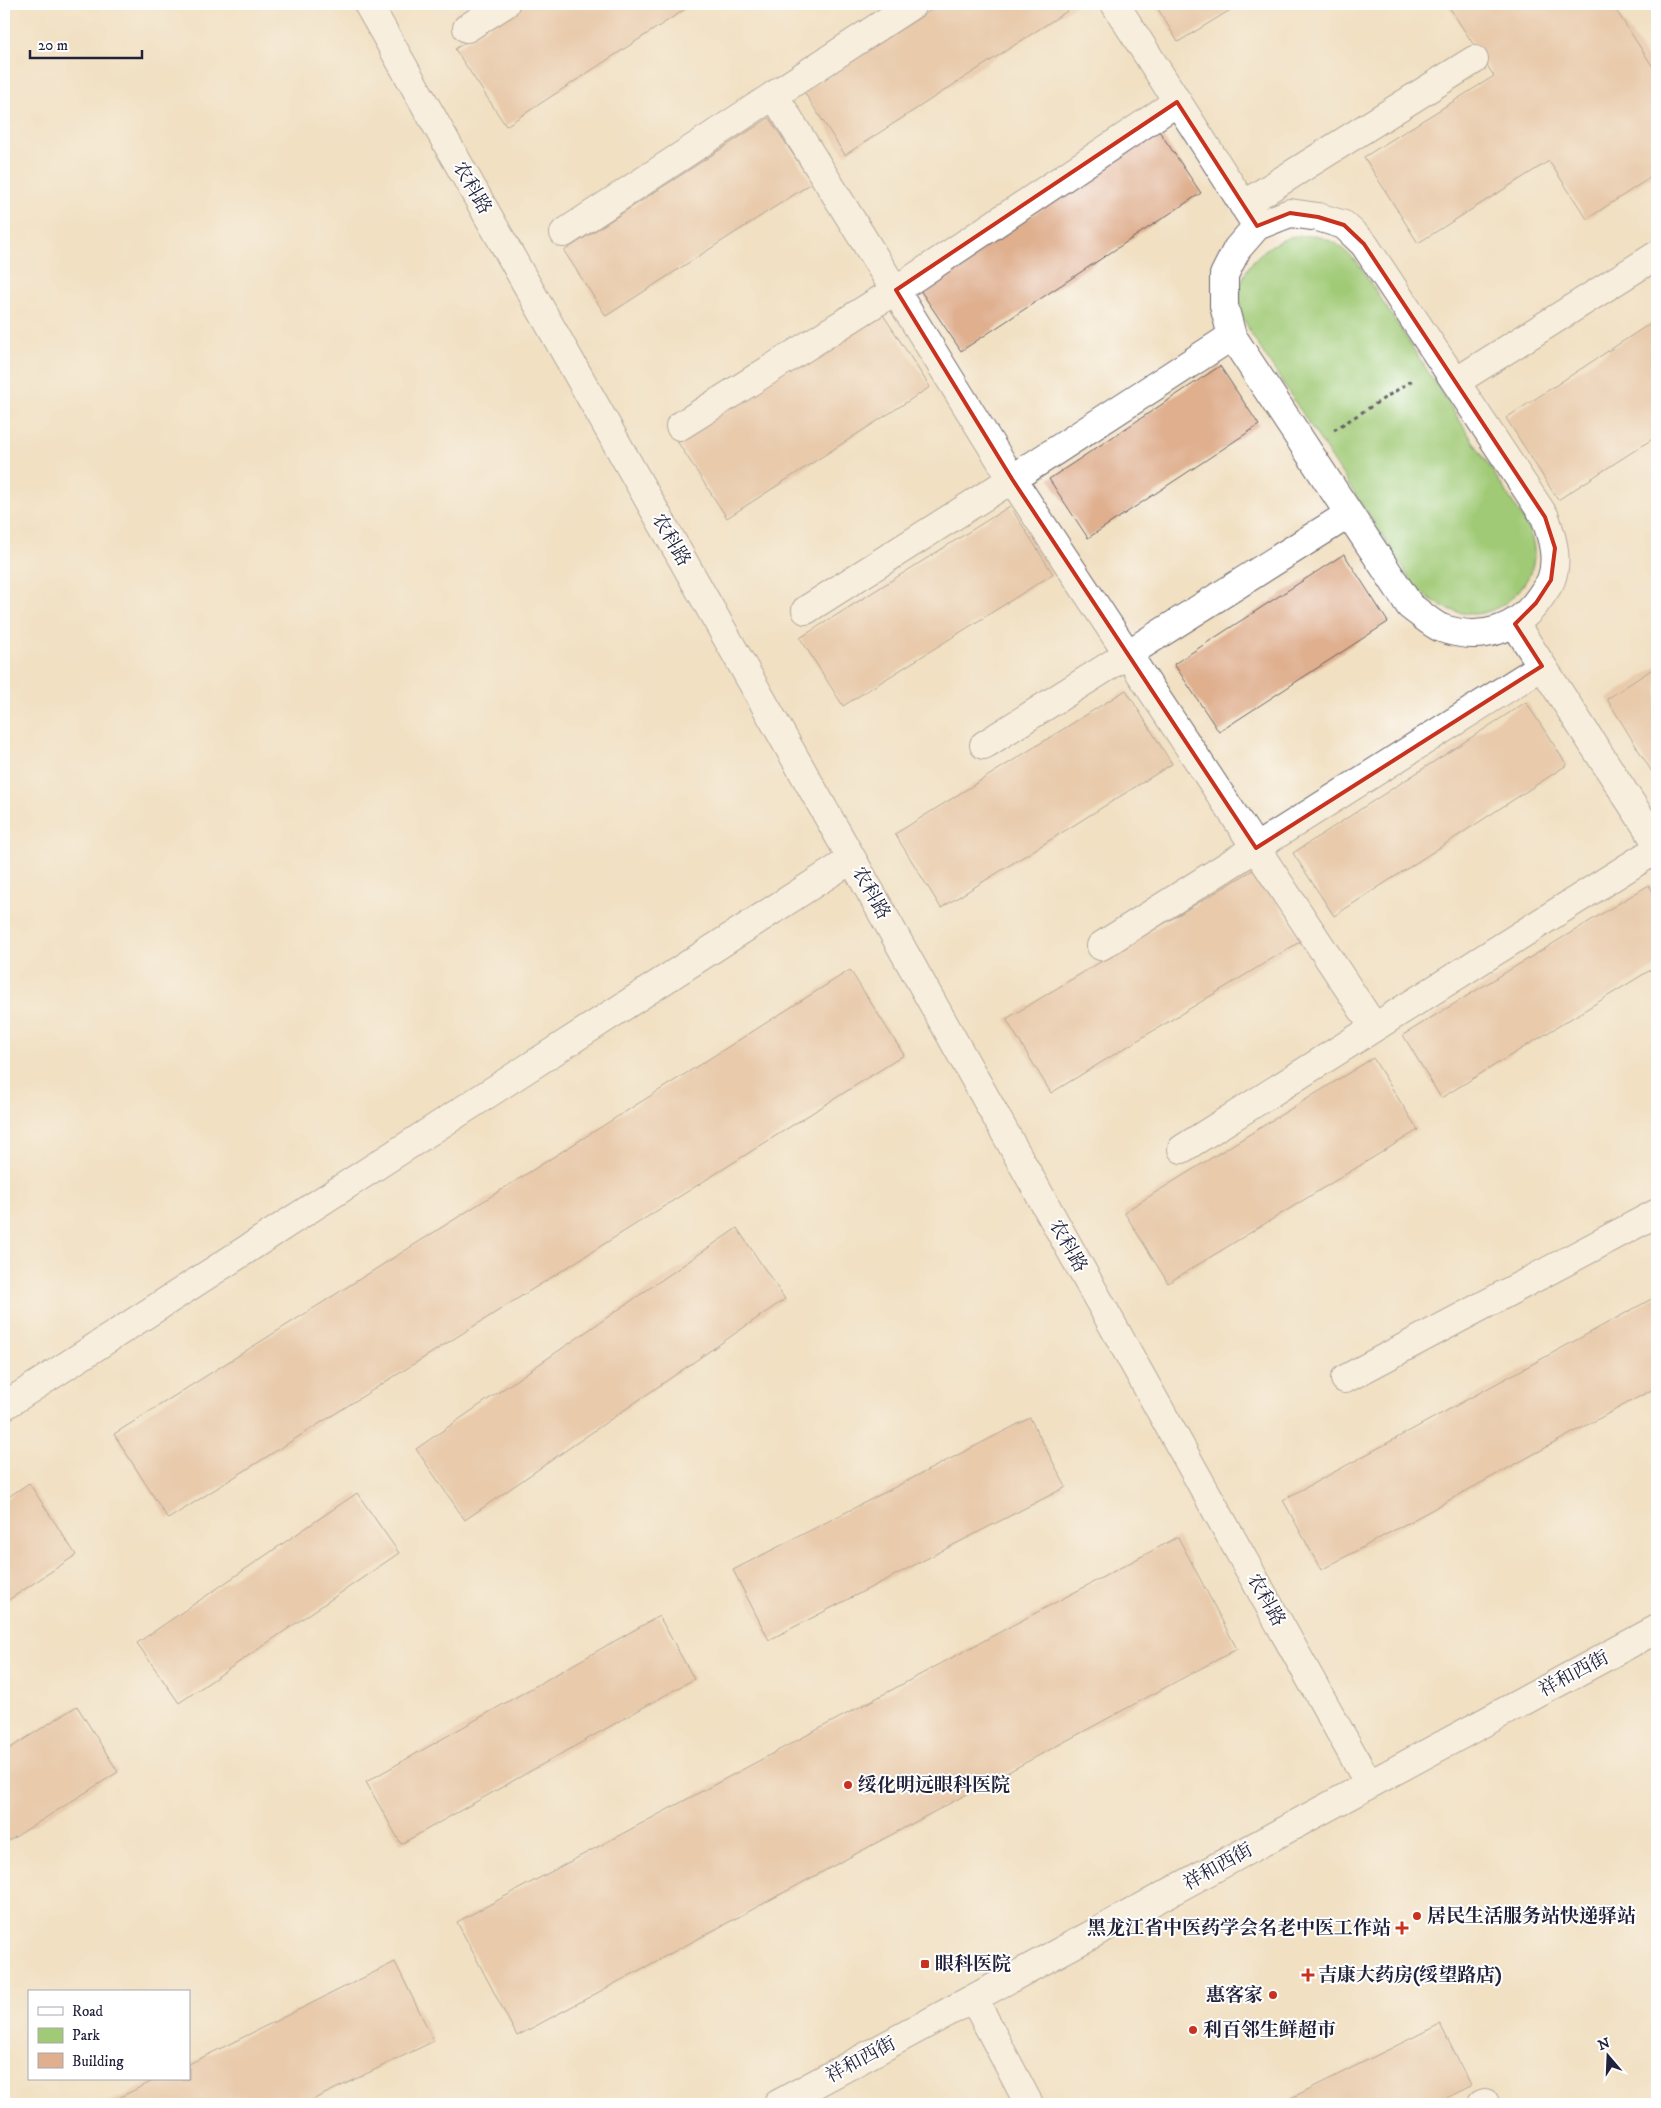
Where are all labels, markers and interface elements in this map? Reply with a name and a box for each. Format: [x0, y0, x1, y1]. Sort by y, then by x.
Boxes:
scale bar [30, 28, 142, 60]
text: 20 m [38, 36, 68, 55]
street label: 农科路 [448, 158, 496, 218]
street label: 农科路 [647, 510, 695, 570]
street label: 农科路 [847, 862, 895, 924]
street label: 农科路 [1044, 1215, 1092, 1277]
street label: 农科路 [1242, 1569, 1290, 1631]
street label: 祥和西街 [1535, 1646, 1613, 1702]
place label: 绥化明远眼科医院 [858, 1774, 1010, 1797]
marker: 绥化明远眼科医院 [842, 1779, 854, 1791]
street label: 祥和西街 [1179, 1839, 1257, 1895]
place label: 居民生活服务站快递驿站 [1427, 1905, 1636, 1928]
marker: 居民生活服务站快递驿站 [1411, 1910, 1423, 1922]
place label: 黑龙江省中医药学会名老中医工作站 [1087, 1917, 1391, 1940]
marker: 黑龙江省中医药学会名老中医工作站 [1395, 1921, 1409, 1935]
place label: 眼科医院 [935, 1953, 1011, 1976]
marker: 眼科医院 [919, 1958, 931, 1970]
place label: 吉康大药房(绥望路店) [1318, 1964, 1502, 1987]
marker: 吉康大药房(绥望路店) [1302, 1969, 1314, 1981]
place label: 惠客家 [1206, 1984, 1263, 2007]
marker: 惠客家 [1267, 1989, 1279, 2001]
legend [28, 1990, 190, 2080]
text: Road [72, 2002, 104, 2021]
place label: 利百邻生鲜超市 [1203, 2019, 1336, 2042]
marker: 利百邻生鲜超市 [1187, 2024, 1199, 2036]
text: Park [72, 2026, 101, 2045]
north arrow [1584, 2030, 1634, 2080]
street label: 祥和西街 [822, 2032, 900, 2088]
text: N [1596, 2034, 1613, 2055]
text: Building [72, 2052, 124, 2071]

